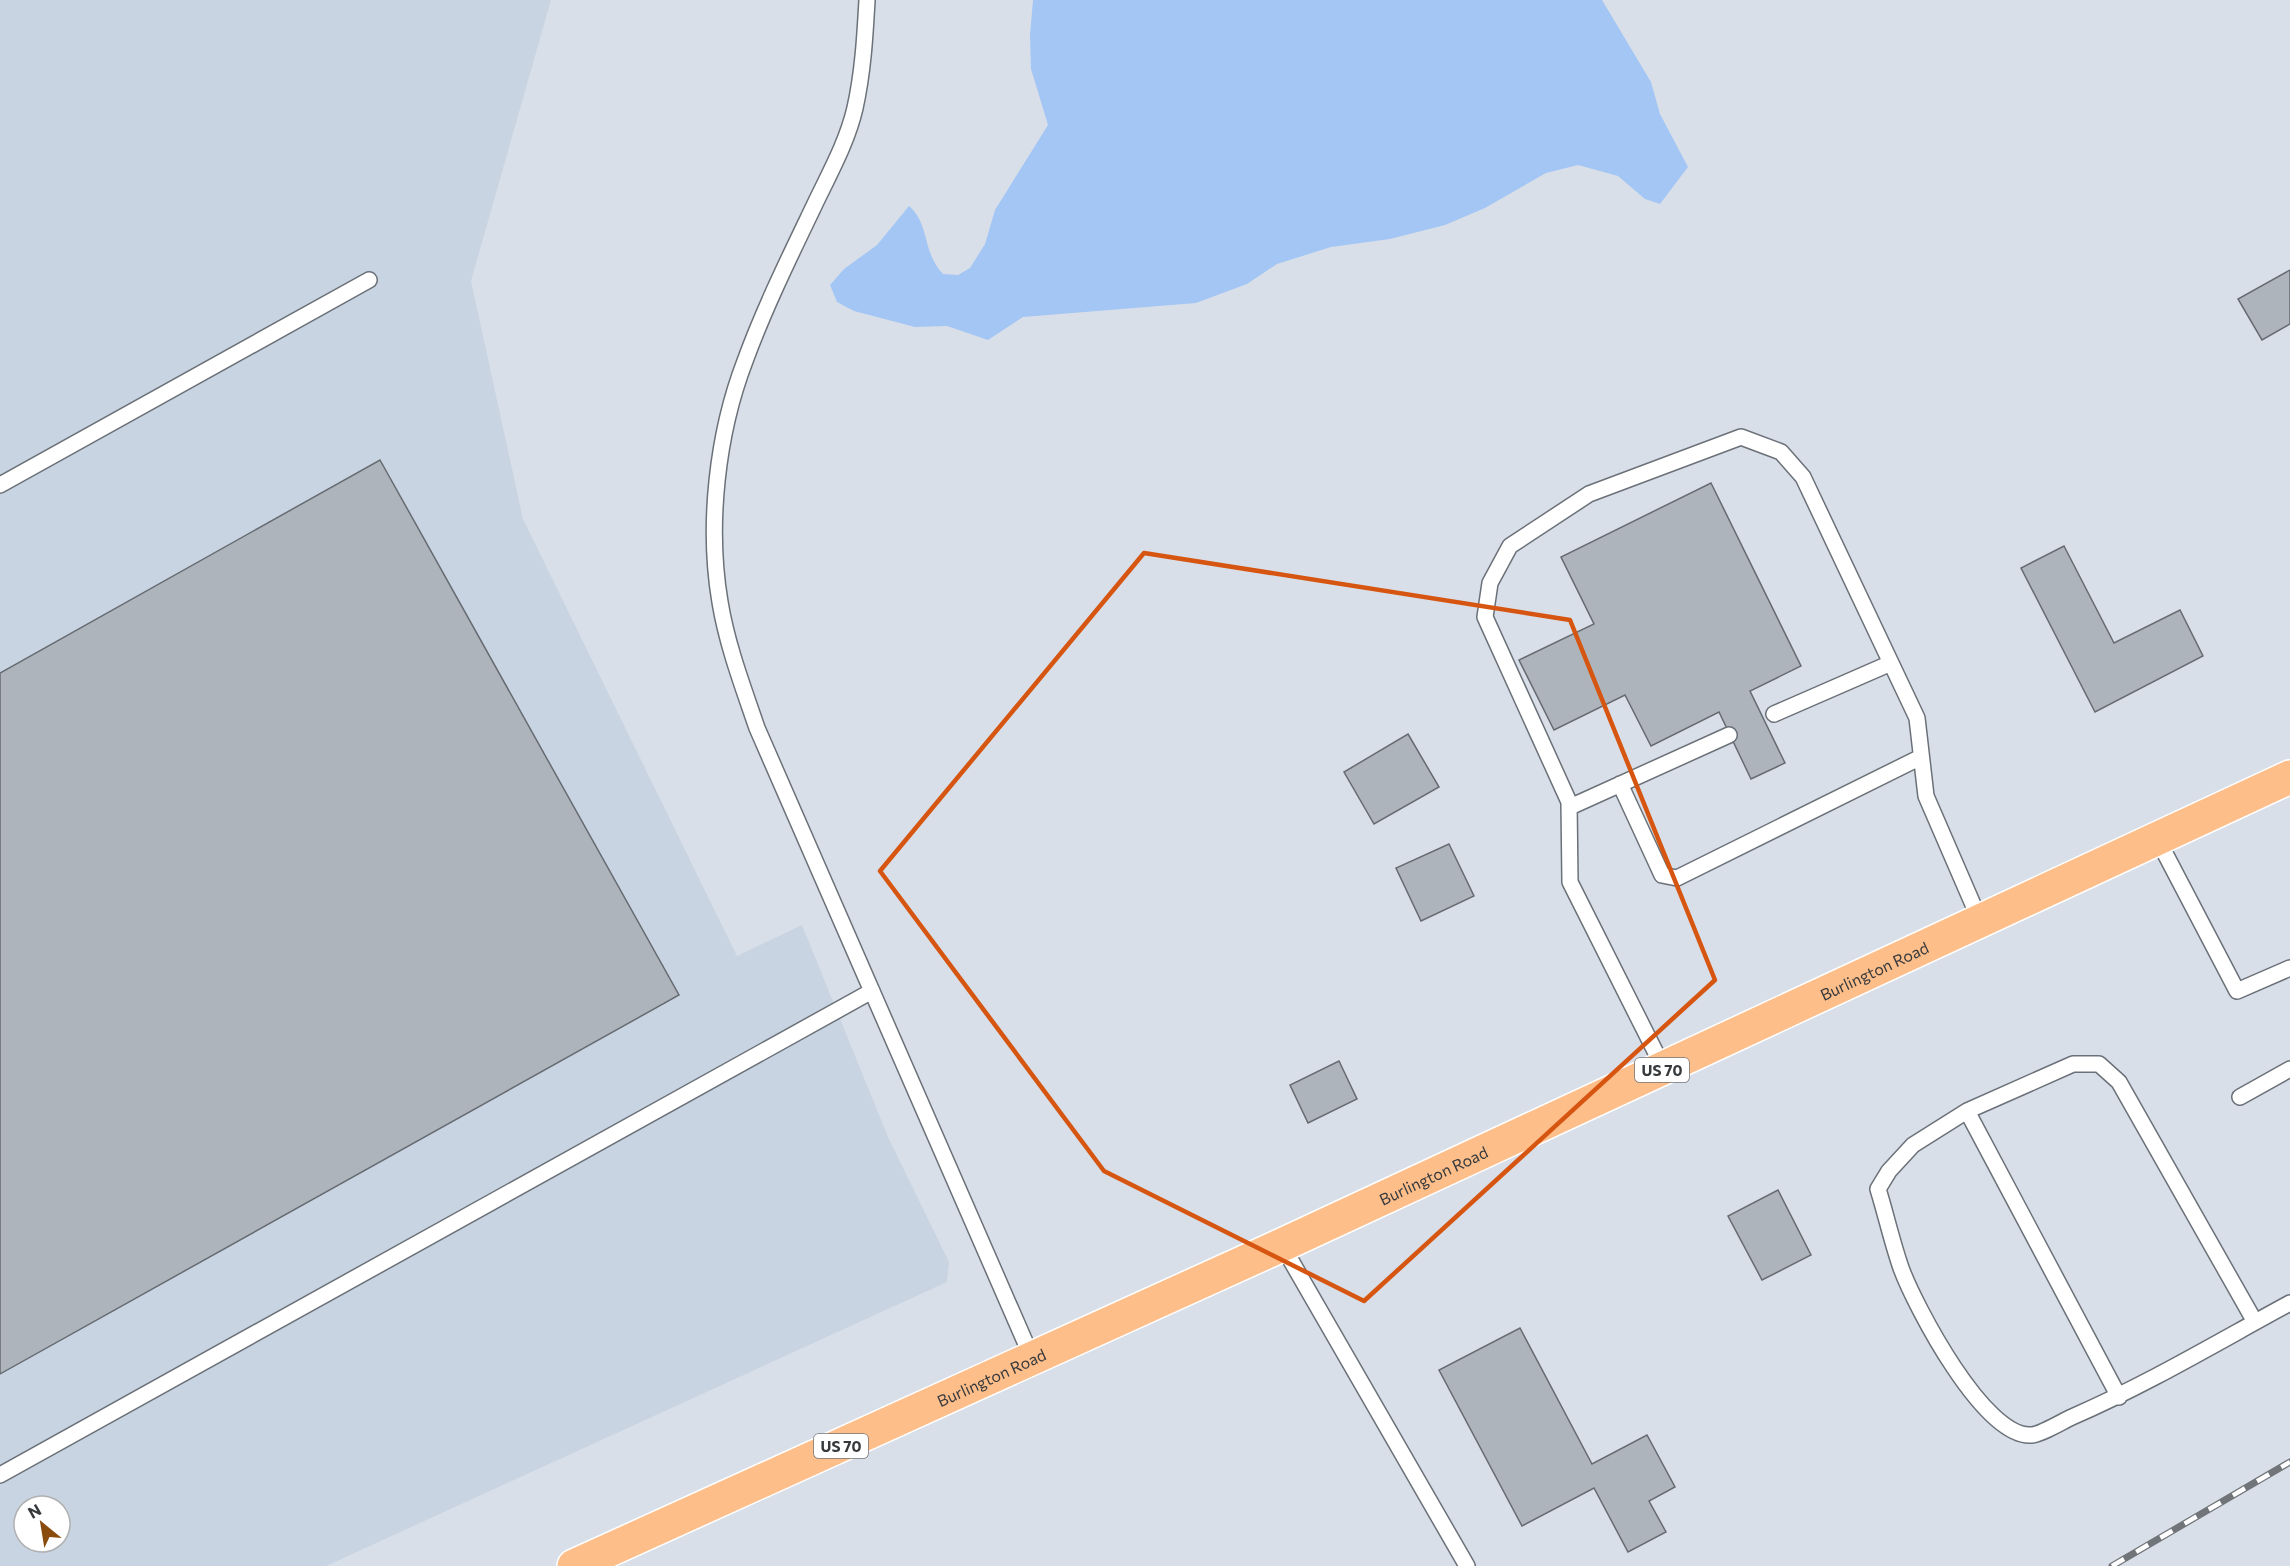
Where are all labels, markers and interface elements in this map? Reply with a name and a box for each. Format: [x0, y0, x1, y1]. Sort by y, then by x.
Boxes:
street label: Burlington Road [1817, 937, 1931, 1004]
road number: US 70 [1635, 1058, 1689, 1082]
street label: Burlington Road [1376, 1141, 1490, 1208]
street label: Burlington Road [934, 1344, 1049, 1410]
road number: US 70 [814, 1434, 868, 1458]
north arrow [12, 1494, 72, 1554]
text: N [24, 1499, 44, 1522]

